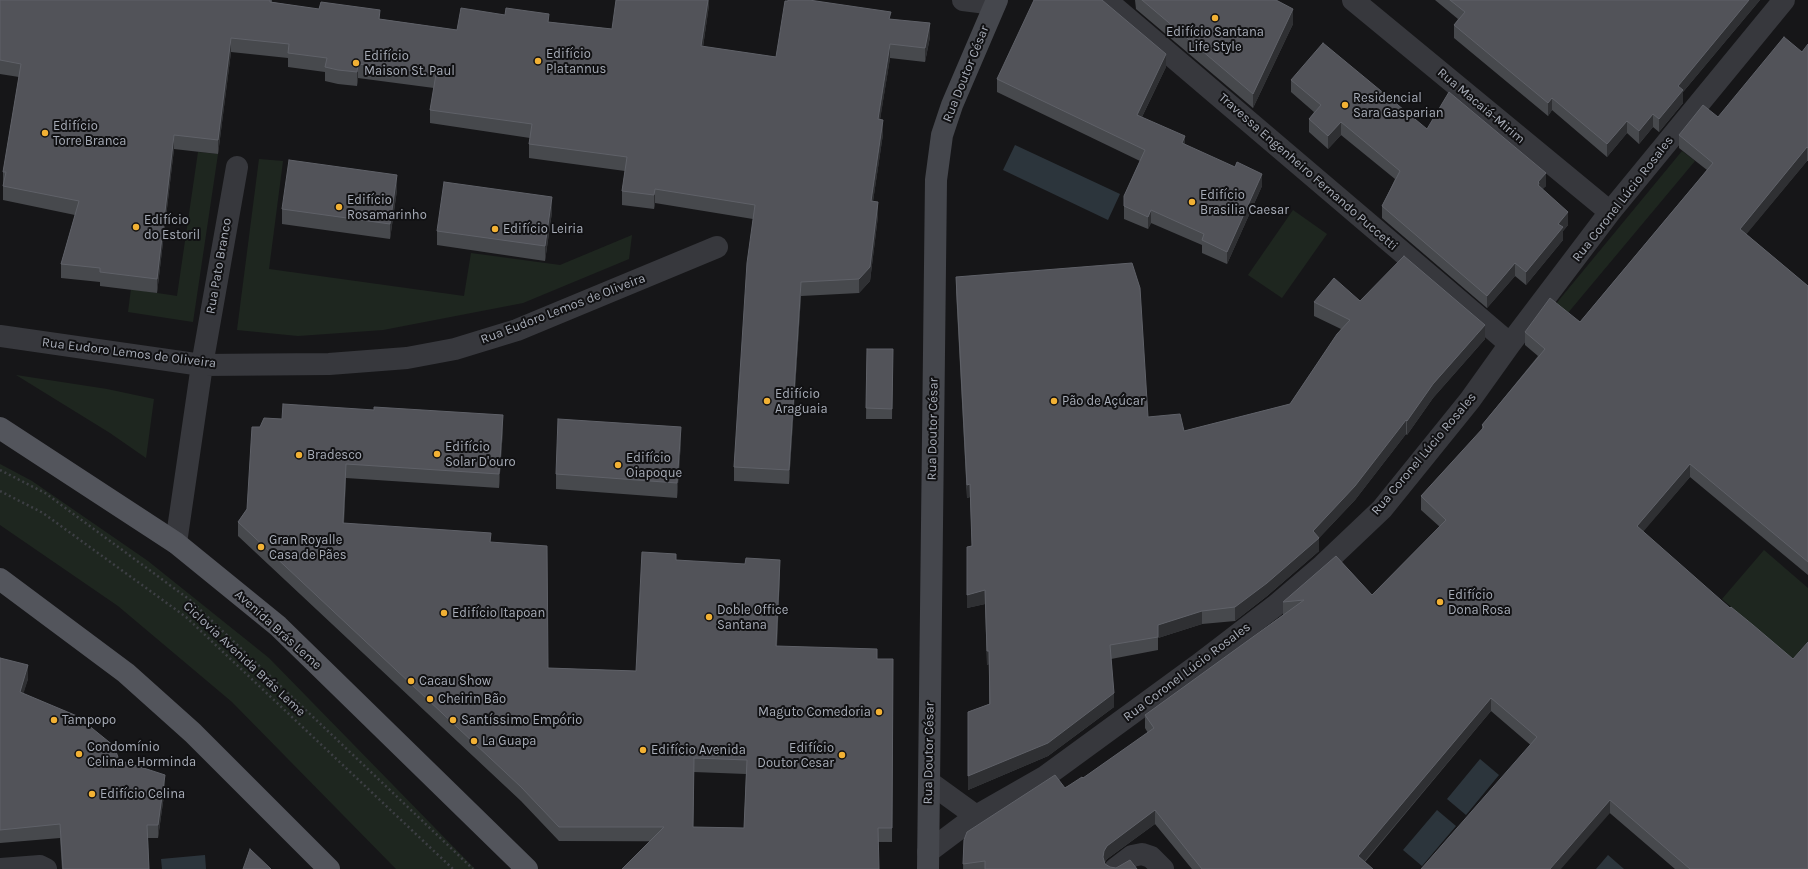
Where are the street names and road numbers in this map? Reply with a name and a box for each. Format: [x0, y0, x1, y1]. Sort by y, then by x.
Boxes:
street label: Rua Doutor César [940, 23, 992, 125]
street label: Rua Macaiá-Mirim [1434, 65, 1528, 147]
street label: Travessa Engenheiro Fernando Puccetti [1215, 90, 1401, 254]
street label: Rua Coronel Lúcio Rosales [1569, 133, 1677, 265]
street label: Rua Pato Branco [203, 217, 235, 315]
street label: Rua Eudoro Lemos de Oliveira [478, 270, 648, 348]
street label: Rua Eudoro Lemos de Oliveira [41, 335, 217, 371]
street label: Rua Doutor César [924, 377, 942, 481]
street label: Rua Coronel Lúcio Rosales [1368, 390, 1480, 518]
street label: Avenida Brás Leme [231, 587, 325, 673]
street label: Ciclovia Avenida Brás Leme [180, 598, 308, 720]
street label: Rua Coronel Lúcio Rosales [1120, 619, 1254, 725]
street label: Rua Doutor César [920, 701, 938, 805]

